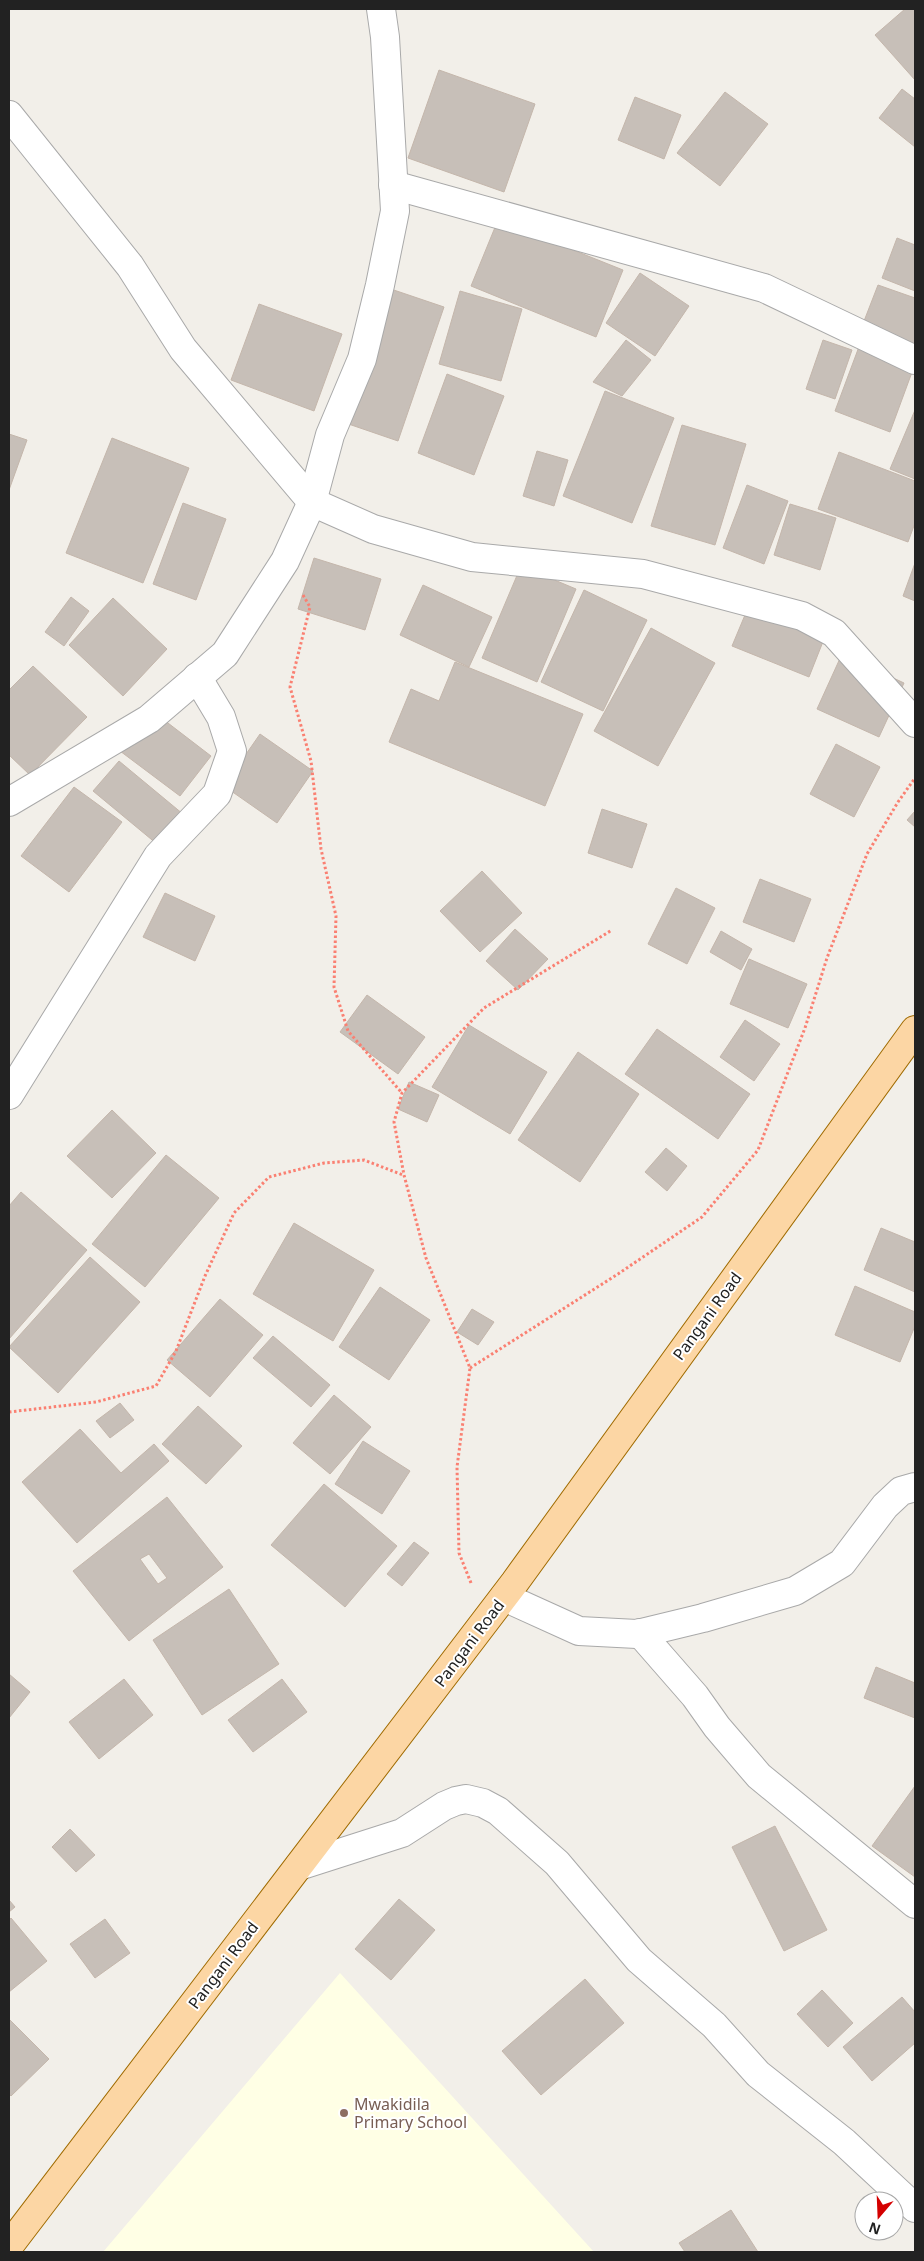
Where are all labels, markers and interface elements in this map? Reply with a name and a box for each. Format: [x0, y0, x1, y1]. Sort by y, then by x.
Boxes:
street label: Pangani Road [668, 1267, 746, 1365]
street label: Pangani Road [429, 1595, 509, 1691]
street label: Pangani Road [183, 1917, 263, 2013]
place label: Mwakidila Primary School [354, 2093, 467, 2133]
marker: Mwakidila Primary School [338, 2107, 350, 2119]
north arrow [854, 2191, 904, 2241]
text: N [866, 2218, 883, 2240]

